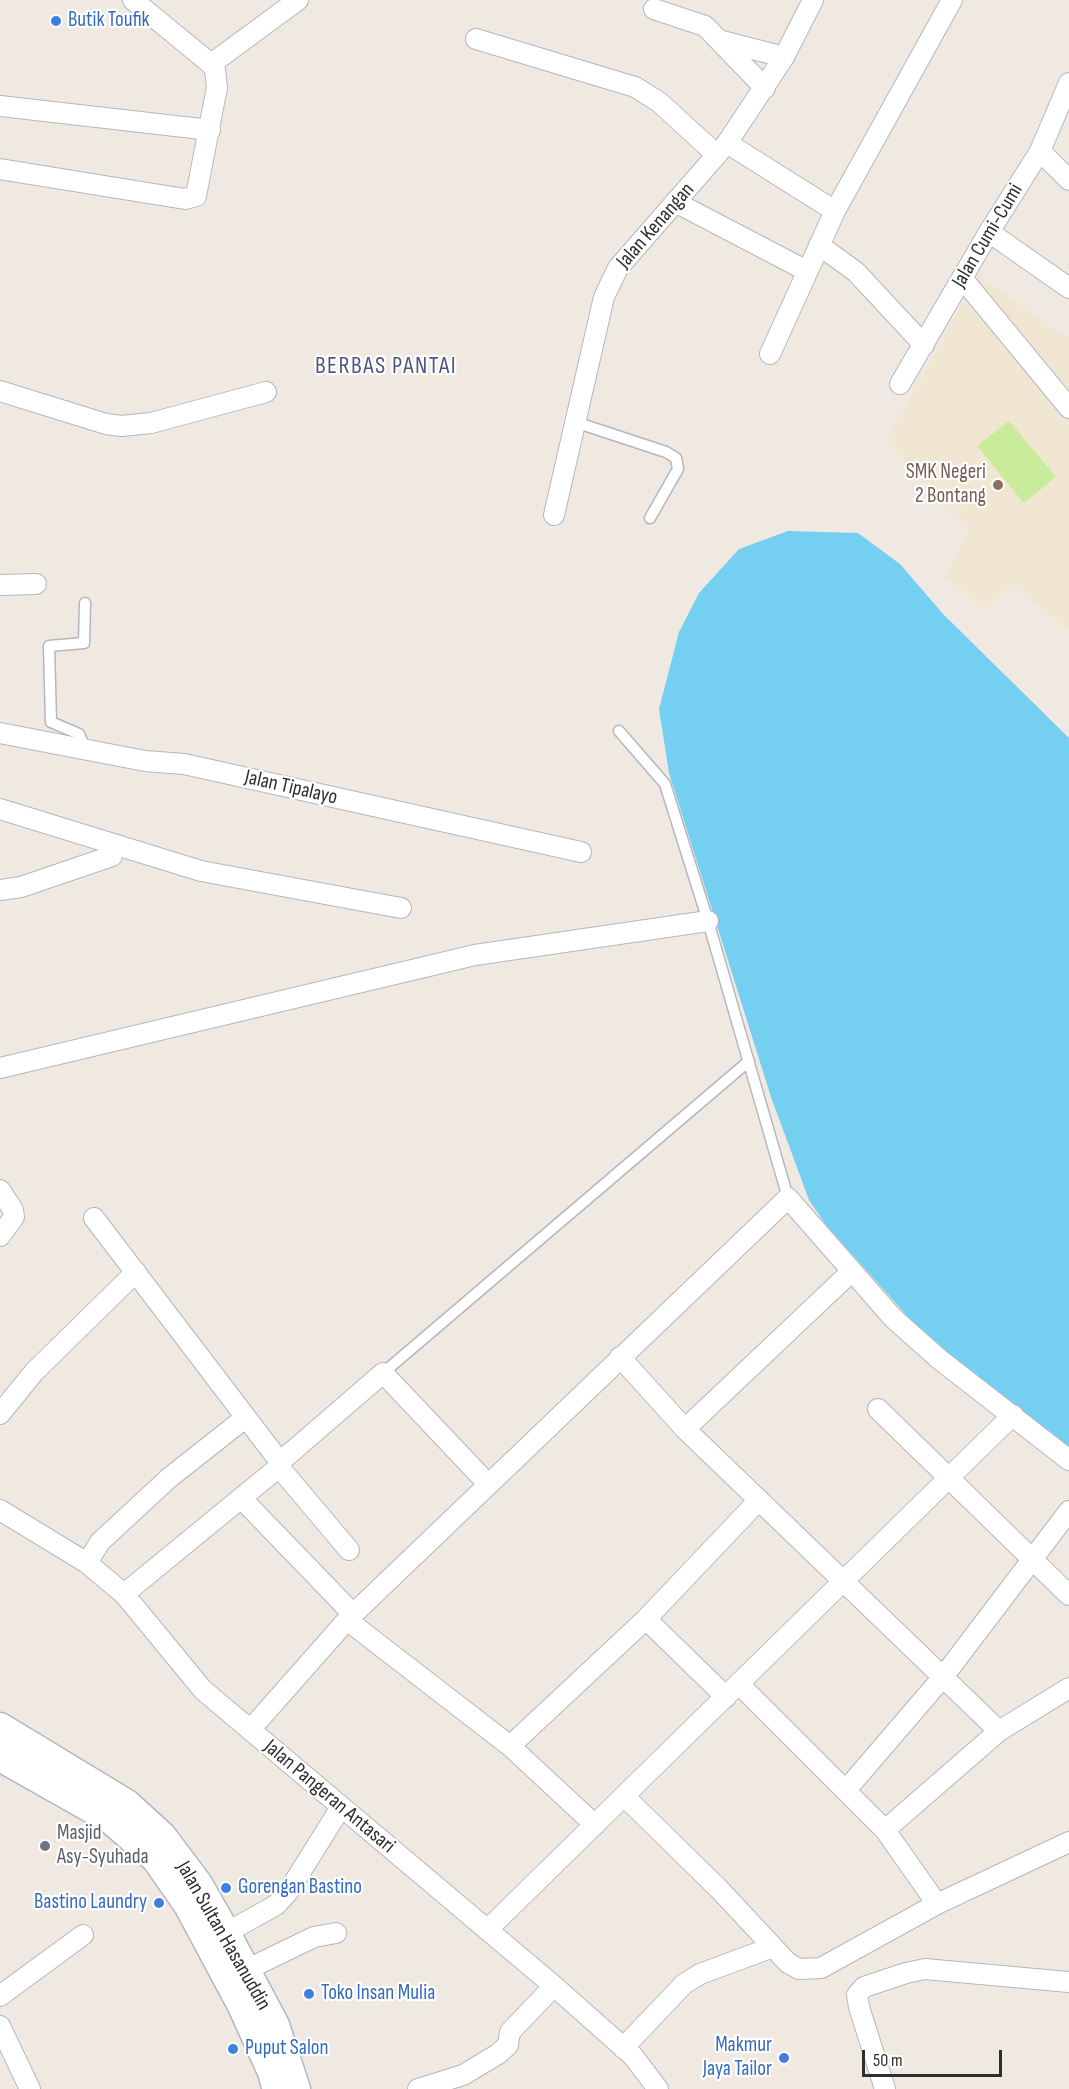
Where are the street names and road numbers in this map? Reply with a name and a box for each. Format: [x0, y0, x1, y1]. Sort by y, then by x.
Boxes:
street label: Jalan Kenangan [612, 178, 700, 274]
street label: Jalan Cumi-Cumi [947, 179, 1029, 293]
street label: Jalan Tipalayo [242, 765, 340, 811]
street label: Jalan Pangeran Antasari [258, 1735, 400, 1859]
street label: Jalan Sultan Hasanuddin [170, 1857, 276, 2015]

